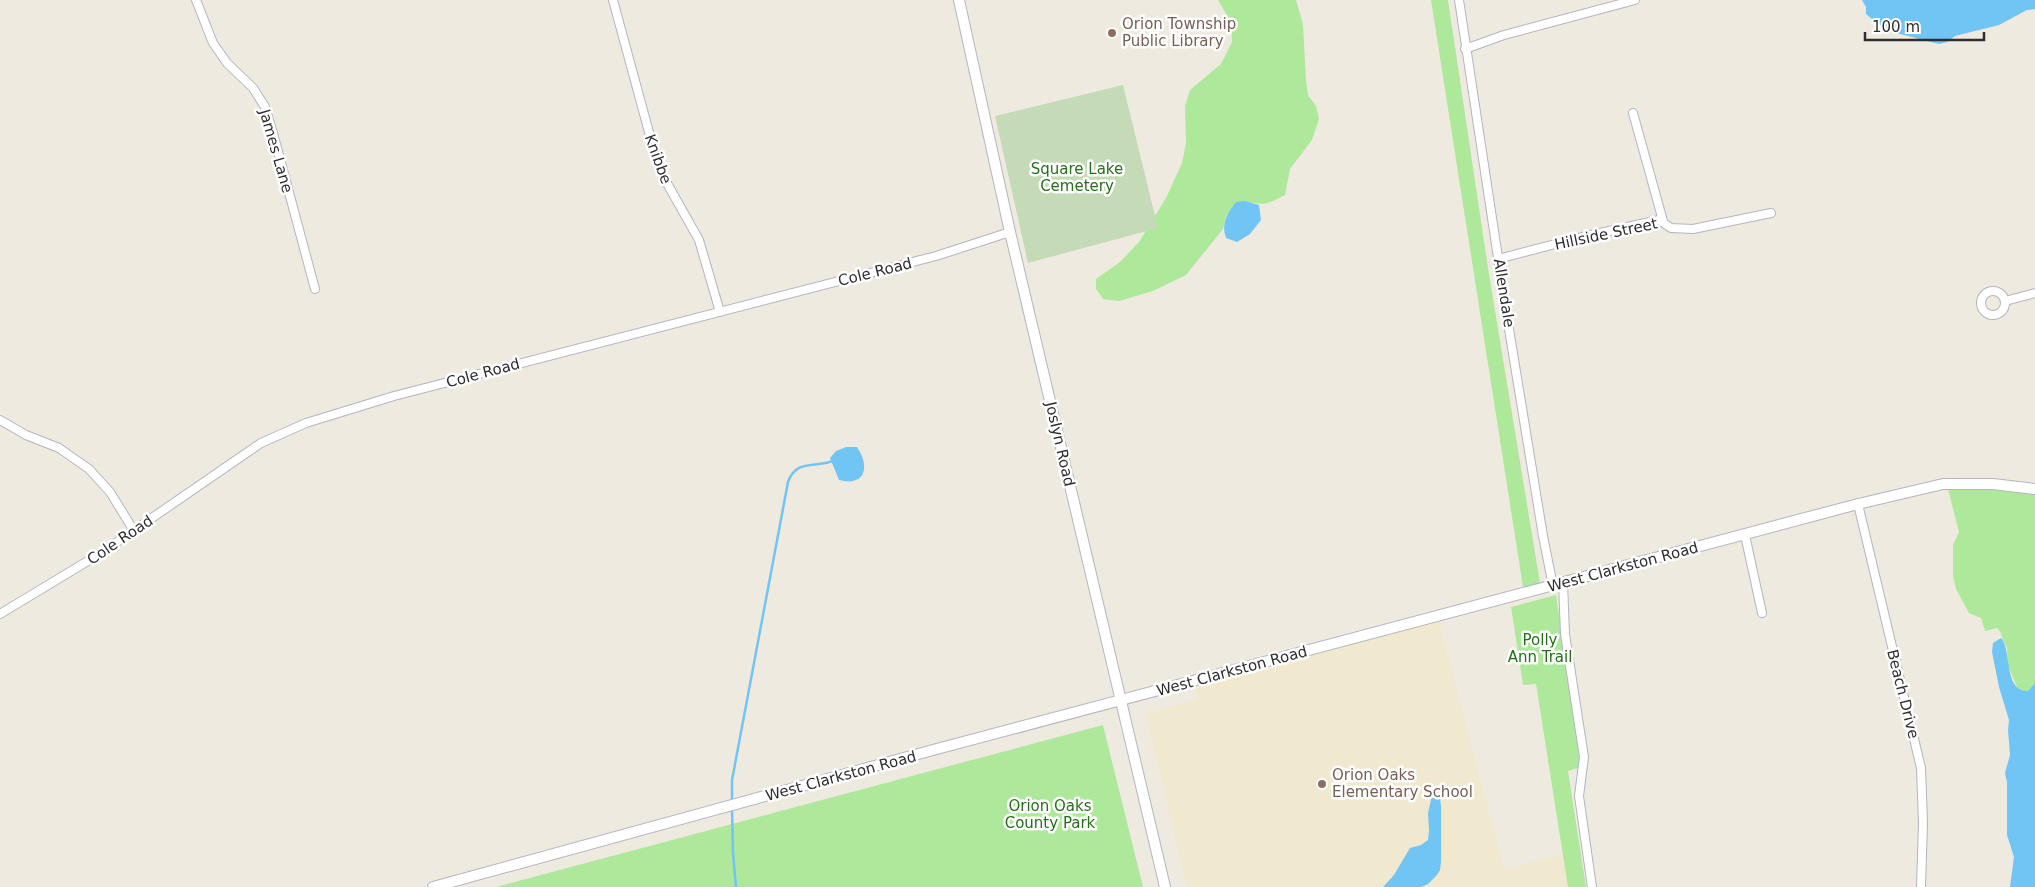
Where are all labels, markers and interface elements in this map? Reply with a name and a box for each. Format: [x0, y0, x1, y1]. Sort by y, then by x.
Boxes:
scale bar [1865, 10, 1984, 42]
place label: Orion Township Public Library [1122, 15, 1236, 50]
text: 100 m [1872, 18, 1920, 36]
marker: Orion Township Public Library [1106, 27, 1118, 39]
street label: James Lane [255, 106, 297, 195]
street label: Knibbe [641, 132, 675, 186]
park label: Square Lake Cemetery [1031, 160, 1123, 195]
street label: Hillside Street [1553, 214, 1659, 254]
street label: Cole Road [836, 254, 914, 290]
street label: Allendale [1490, 257, 1518, 329]
street label: Cole Road [444, 355, 522, 391]
street label: Joslyn Road [1041, 399, 1078, 488]
street label: Cole Road [84, 511, 156, 569]
street label: West Clarkston Road [1546, 538, 1700, 596]
park label: Polly Ann Trail [1508, 631, 1572, 666]
street label: West Clarkston Road [1155, 642, 1309, 700]
street label: Beach Drive [1883, 648, 1923, 740]
street label: West Clarkston Road [764, 747, 918, 805]
place label: Orion Oaks Elementary School [1332, 766, 1473, 801]
marker: Orion Oaks Elementary School [1316, 778, 1328, 790]
park label: Orion Oaks County Park [1005, 797, 1096, 832]

